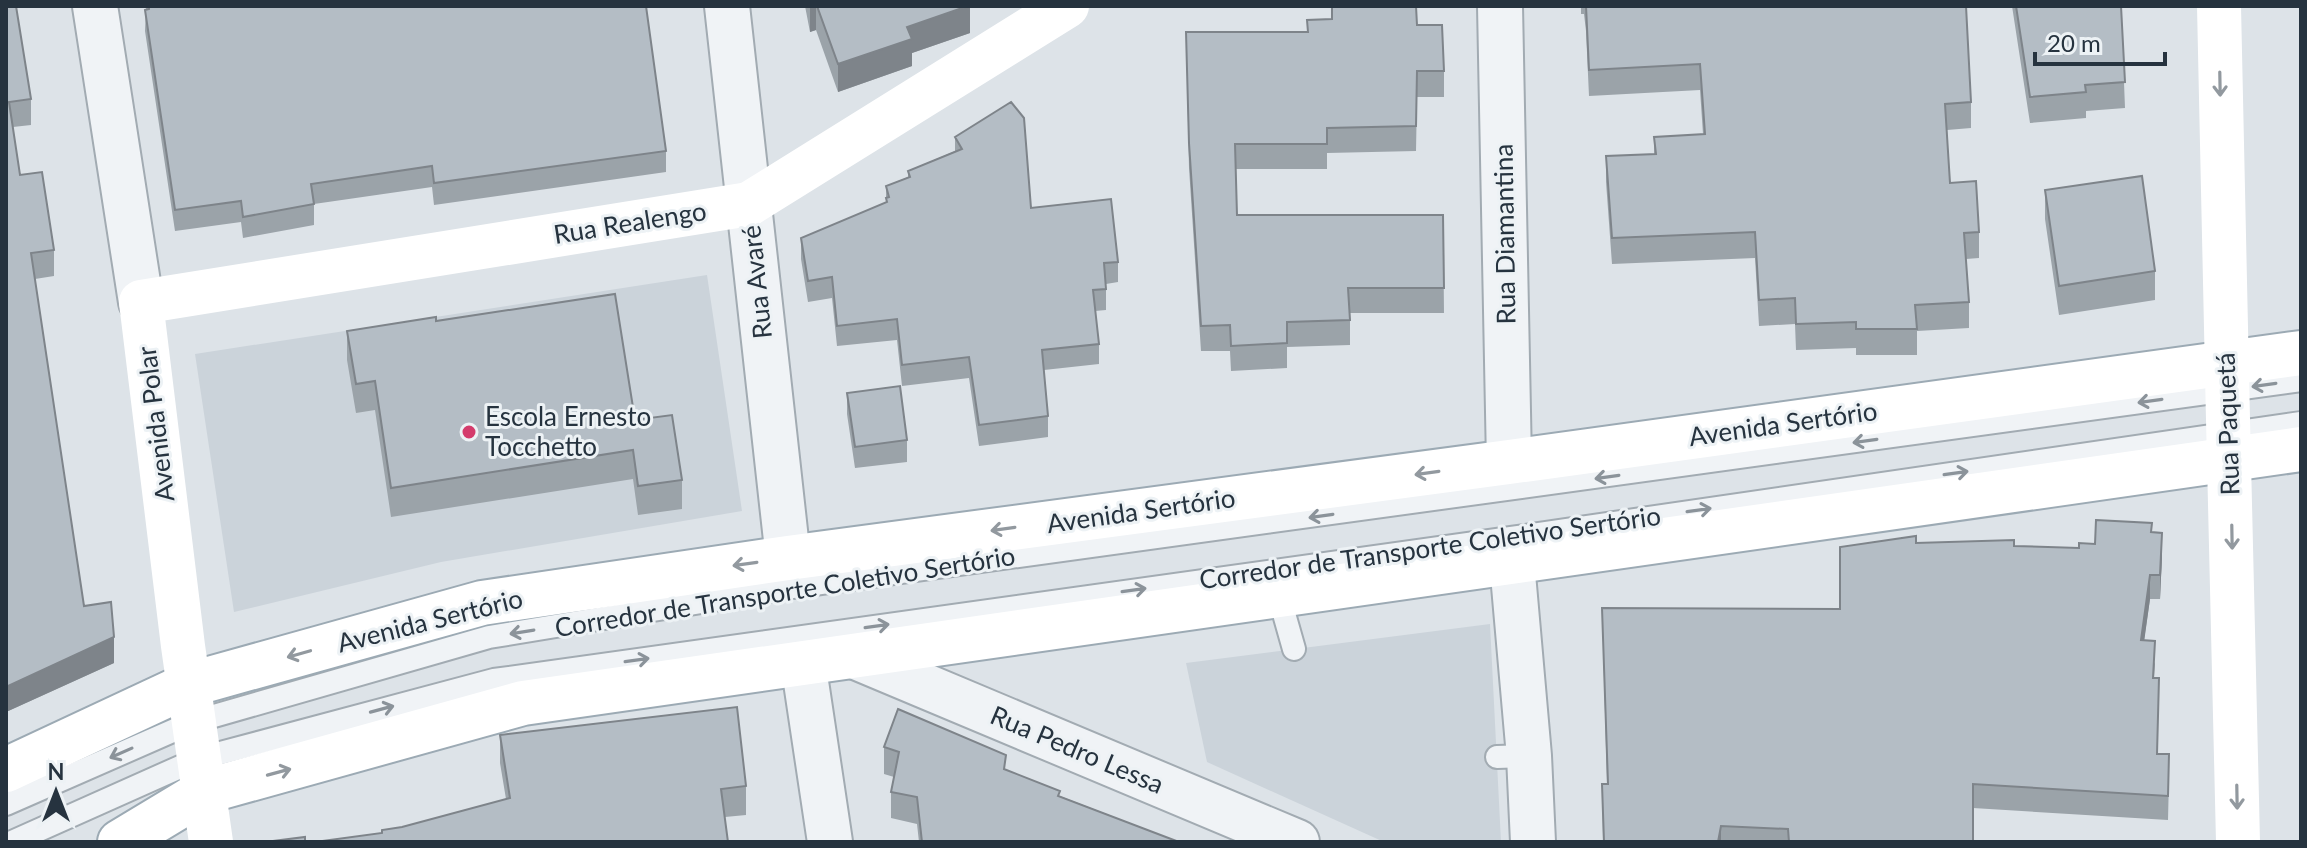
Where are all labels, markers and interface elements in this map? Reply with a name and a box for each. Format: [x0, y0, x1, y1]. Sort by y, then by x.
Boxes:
scale bar [2035, 16, 2165, 66]
text: 20 m [2047, 28, 2101, 57]
one-way arrow [2212, 70, 2228, 97]
street label: Rua Diamantina [1486, 143, 1522, 325]
street label: Rua Realengo [551, 194, 709, 250]
street label: Rua Avaré [734, 224, 778, 341]
street label: Avenida Polar [130, 344, 180, 504]
street label: Rua Paquetá [2209, 352, 2245, 496]
one-way arrow [2252, 378, 2277, 393]
street label: Avenida Sertório [1687, 394, 1879, 452]
one-way arrow [2138, 394, 2163, 409]
place label: Escola Ernesto Tocchetto [485, 400, 651, 462]
marker: Escola Ernesto Tocchetto [460, 423, 478, 441]
one-way arrow [1853, 434, 1878, 449]
one-way arrow [1943, 465, 1968, 480]
one-way arrow [1415, 466, 1440, 481]
one-way arrow [1595, 470, 1621, 485]
street label: Avenida Sertório [1045, 481, 1237, 539]
street label: Corredor de Transporte Coletivo Sertório [1197, 499, 1663, 595]
one-way arrow [1686, 502, 1711, 517]
one-way arrow [1309, 509, 1335, 524]
one-way arrow [990, 522, 1017, 537]
one-way arrow [2224, 523, 2240, 550]
street label: Corredor de Transporte Coletivo Sertório [552, 539, 1017, 643]
one-way arrow [733, 557, 758, 572]
street label: Avenida Sertório [334, 582, 526, 659]
one-way arrow [1121, 582, 1146, 597]
one-way arrow [864, 618, 889, 633]
one-way arrow [509, 625, 535, 640]
one-way arrow [286, 647, 312, 662]
one-way arrow [623, 652, 649, 667]
street label: Rua Pedro Lessa [986, 698, 1169, 800]
one-way arrow [368, 701, 394, 716]
one-way arrow [109, 747, 134, 762]
north arrow [16, 752, 96, 832]
text: N [48, 758, 64, 785]
one-way arrow [265, 763, 291, 778]
one-way arrow [2230, 783, 2245, 810]

